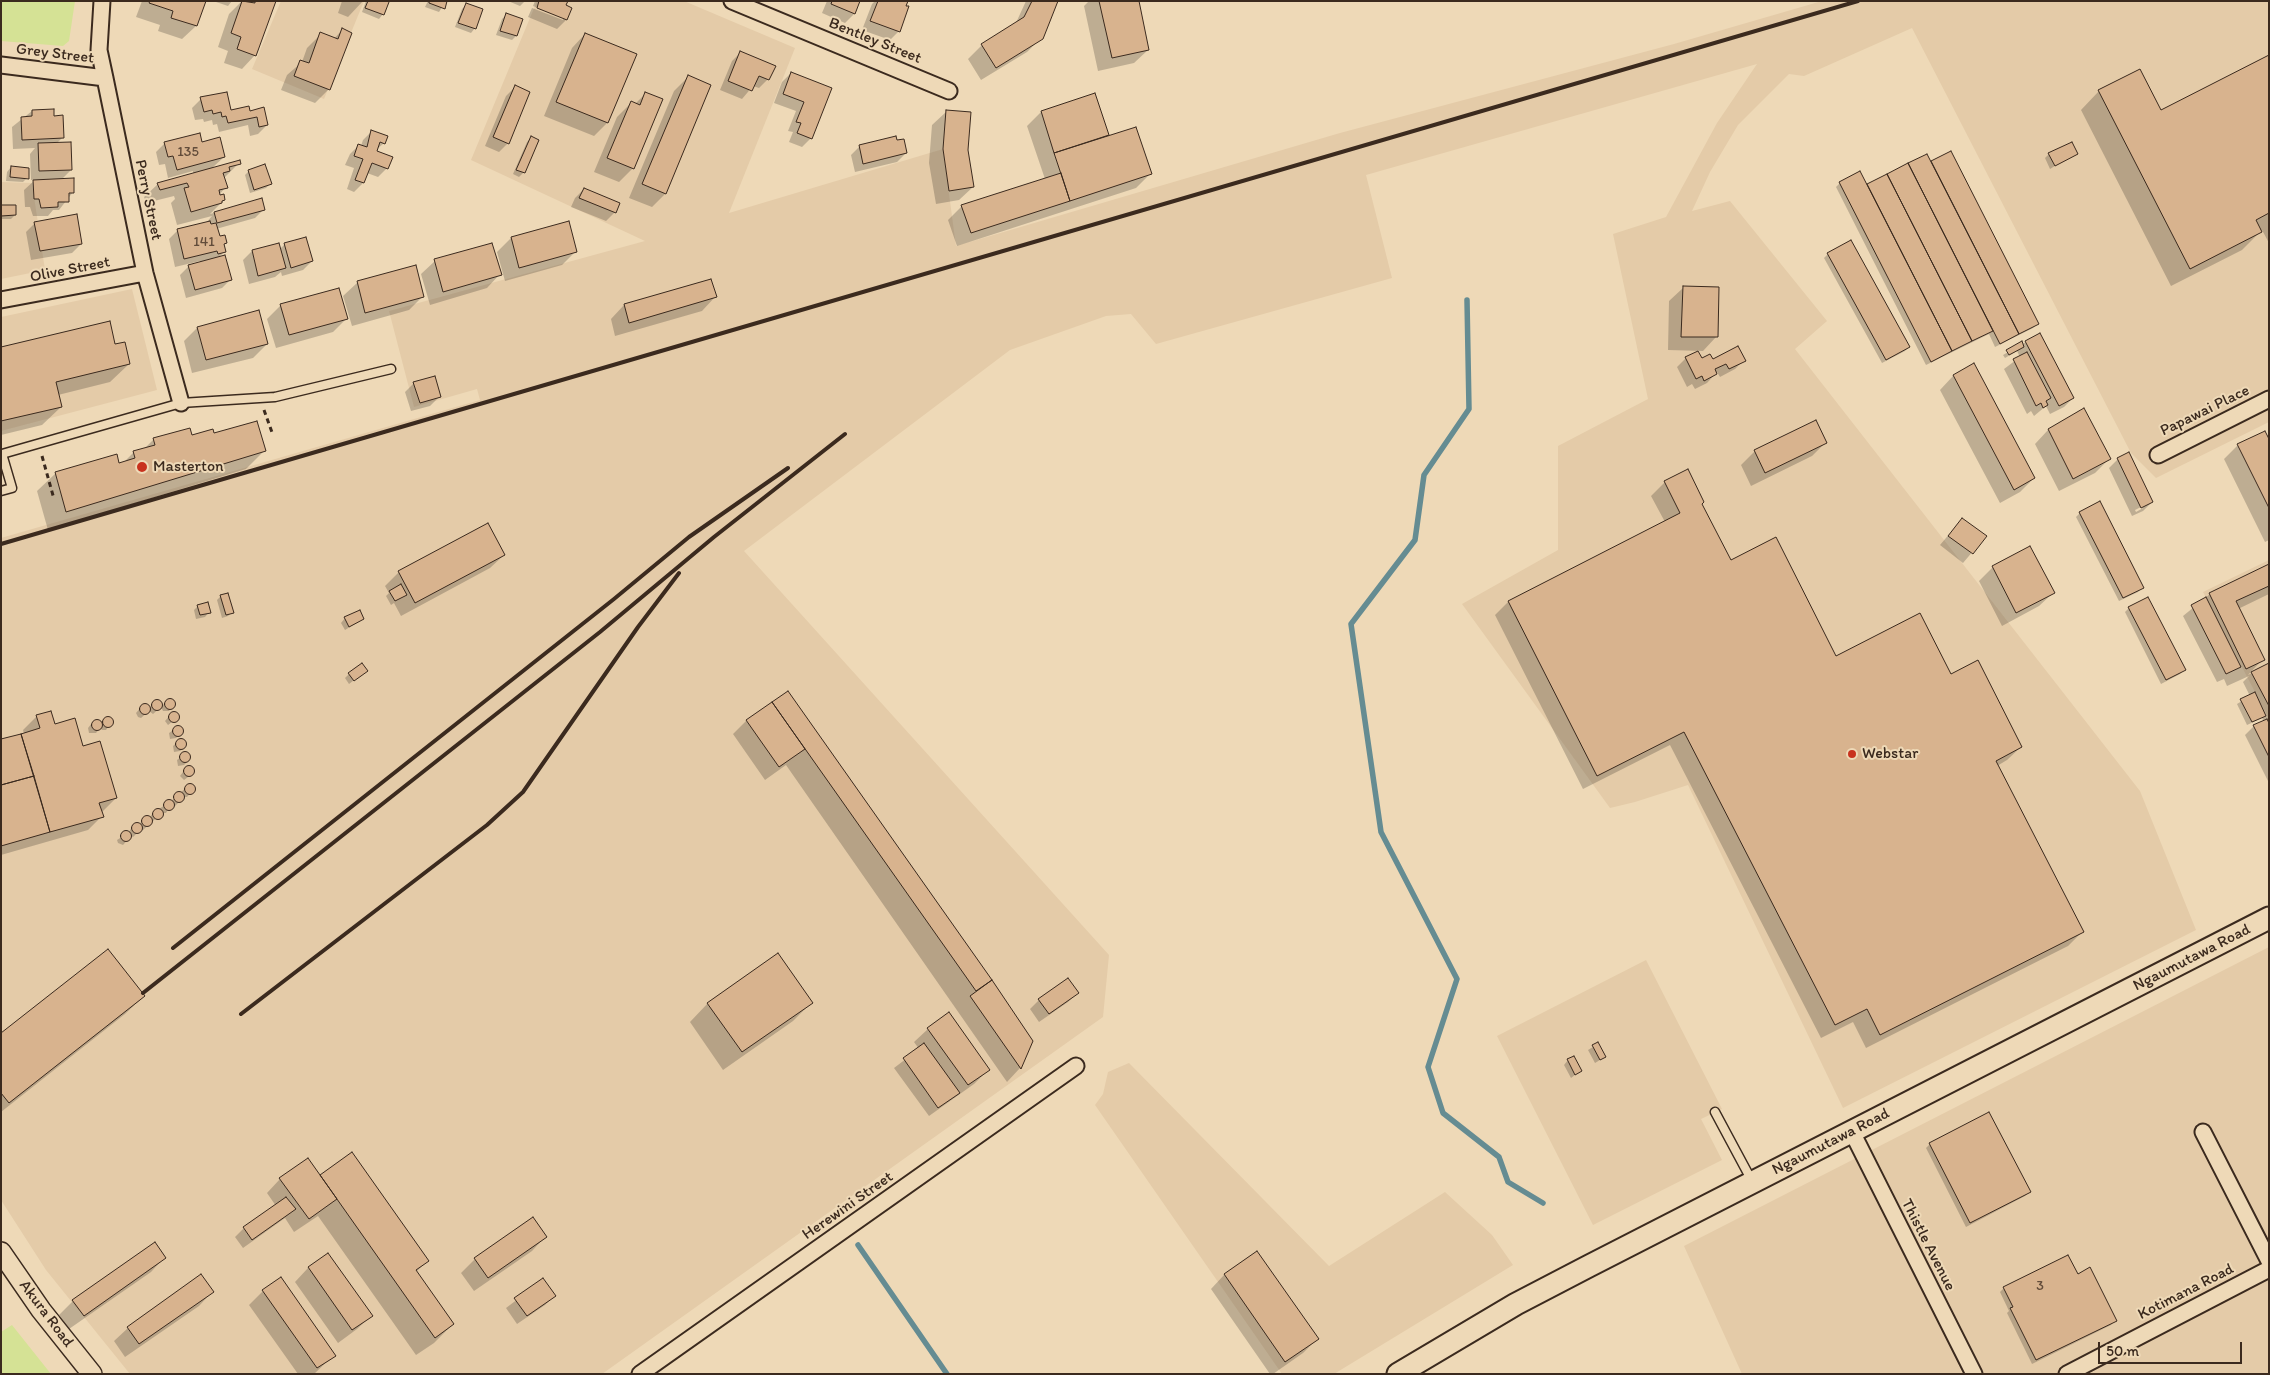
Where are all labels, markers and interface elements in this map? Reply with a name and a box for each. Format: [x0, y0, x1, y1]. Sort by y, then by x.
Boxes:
street label: Bentley Street [826, 14, 924, 68]
street label: Grey Street [15, 40, 95, 68]
house number: 135 [177, 144, 199, 160]
street label: Perry Street [130, 158, 166, 242]
house number: 141 [193, 234, 215, 250]
street label: Olive Street [28, 253, 112, 287]
street label: Papawai Place [2157, 381, 2253, 441]
place label: Masterton [153, 457, 224, 477]
marker: Masterton [135, 460, 149, 474]
place label: Webstar [1862, 744, 1918, 764]
marker: Webstar [1846, 748, 1858, 760]
street label: Ngaumutawa Road [2130, 920, 2254, 996]
street label: Ngaumutawa Road [1769, 1104, 1893, 1180]
street label: Herewini Street [799, 1168, 897, 1244]
street label: Thistle Avenue [1897, 1196, 1959, 1294]
street label: Kotimana Road [2135, 1260, 2237, 1324]
street label: Akura Road [14, 1277, 78, 1351]
house number: 3 [2036, 1278, 2044, 1294]
scale bar [2100, 1332, 2244, 1364]
text: 50 m [2106, 1342, 2139, 1360]

